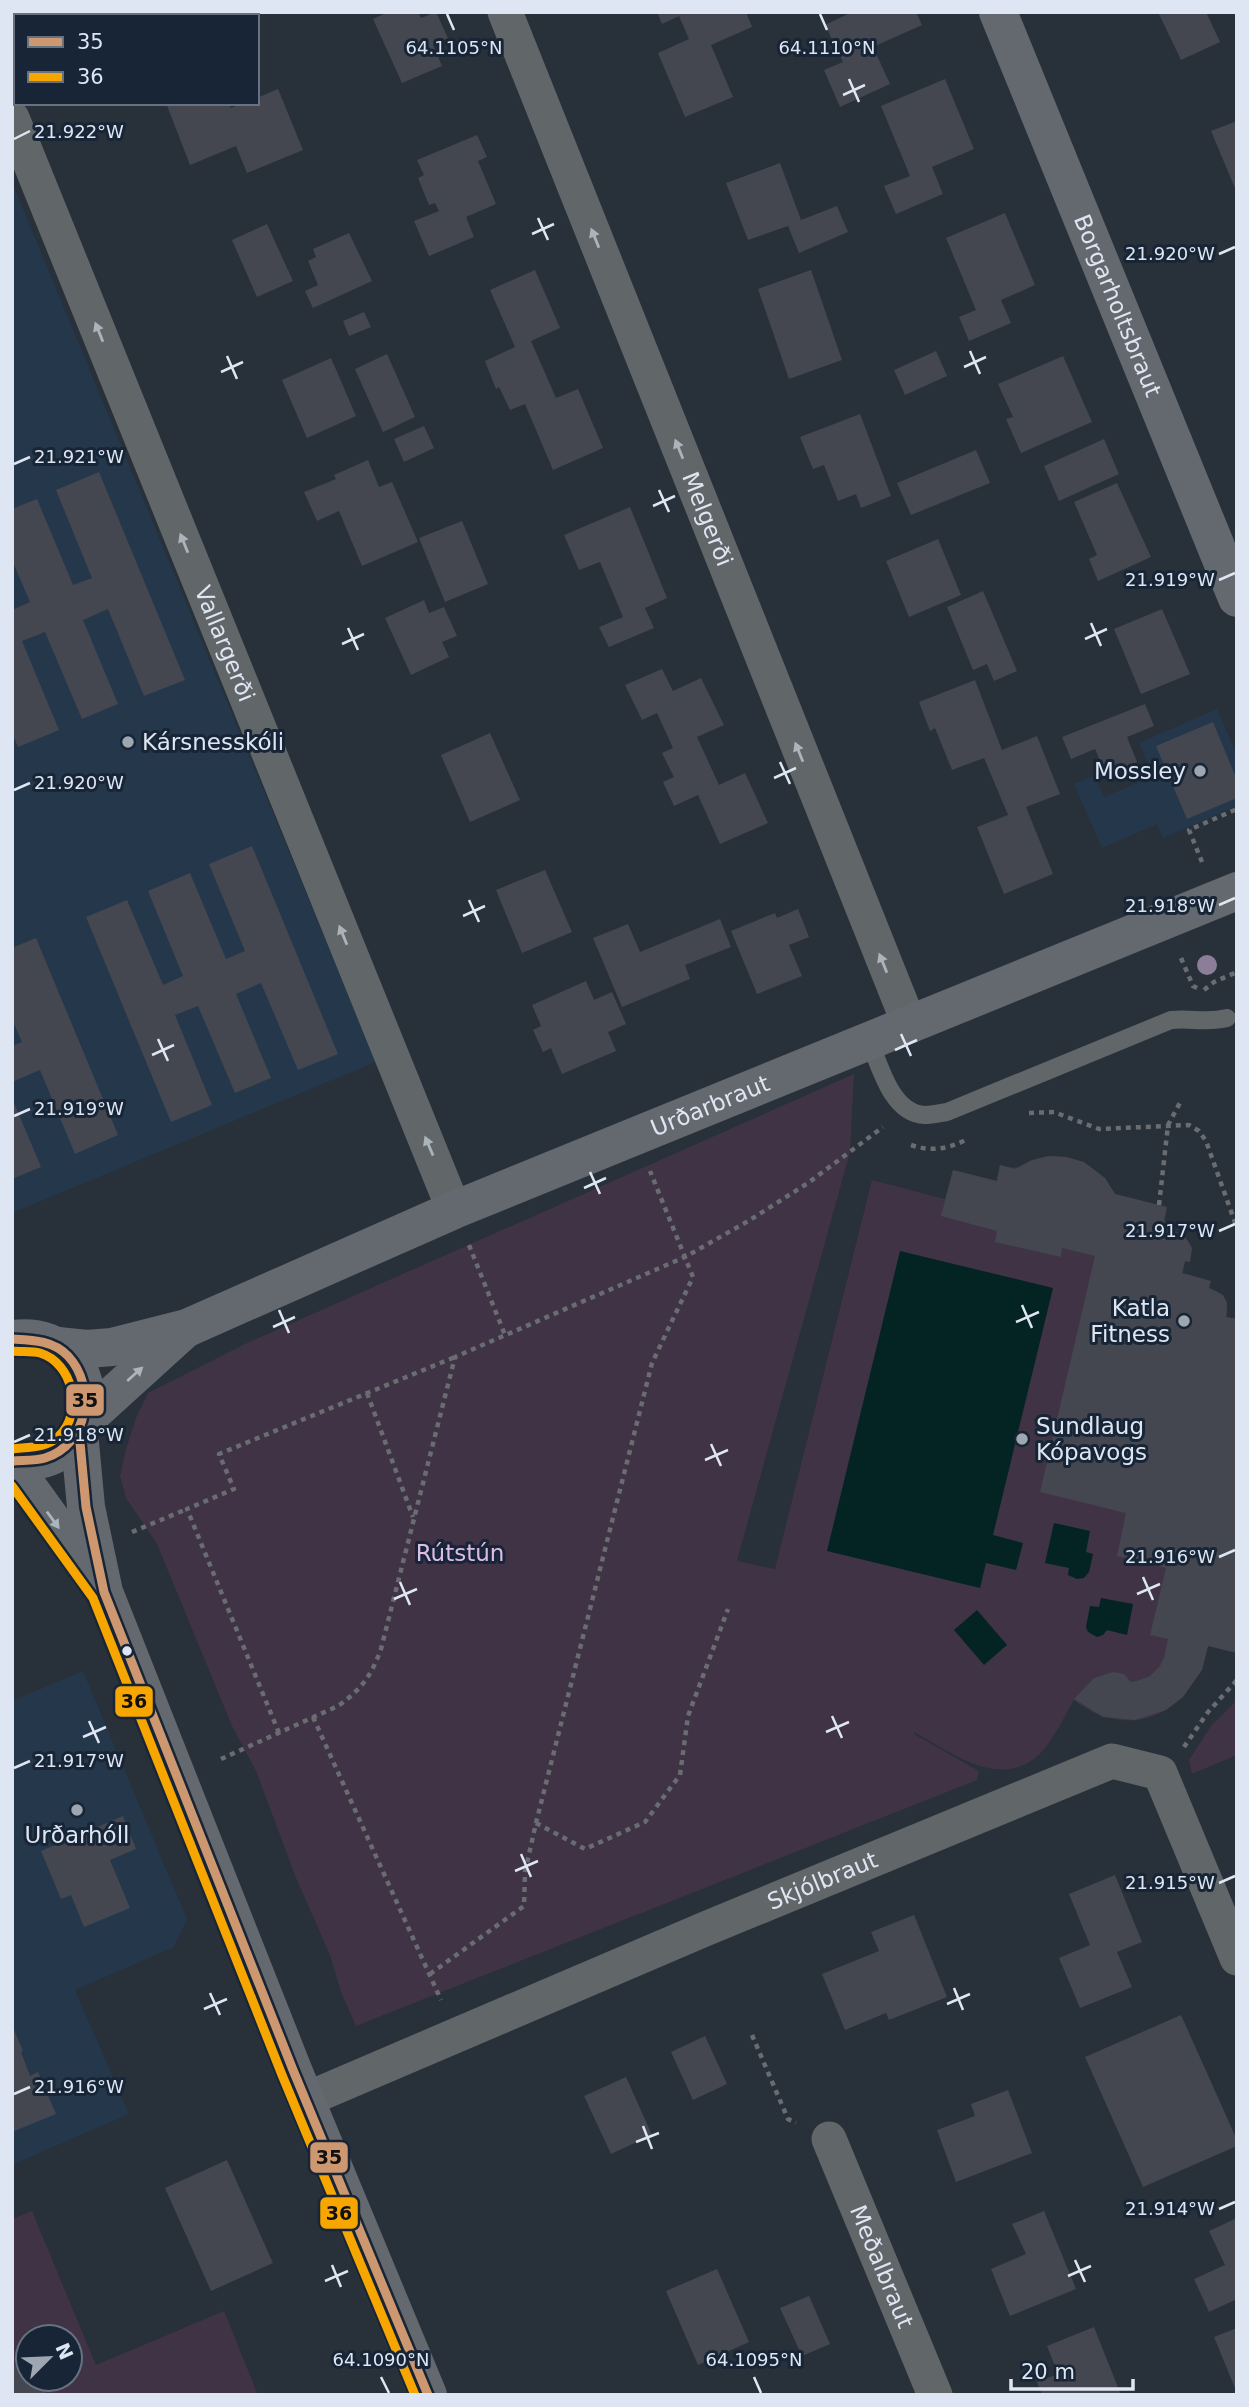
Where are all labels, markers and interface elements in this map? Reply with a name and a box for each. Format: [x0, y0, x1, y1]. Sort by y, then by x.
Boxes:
legend [14, 14, 259, 105]
text: 35 [77, 30, 104, 54]
text: 64.1105°N [406, 37, 502, 58]
text: 64.1110°N [779, 37, 875, 58]
text: 36 [77, 65, 104, 89]
text: 21.922°W [34, 121, 124, 142]
street label: Borgarholtsbraut [1069, 211, 1166, 401]
one-way arrow [589, 227, 600, 248]
text: 21.920°W [1125, 243, 1215, 264]
one-way arrow [93, 321, 104, 342]
one-way arrow [673, 439, 684, 460]
text: 21.921°W [34, 446, 124, 467]
street label: Melgerði [677, 468, 738, 570]
one-way arrow [179, 532, 190, 553]
text: 21.919°W [1125, 569, 1215, 590]
street label: Vallargerði [190, 582, 260, 705]
place label: Kársnesskóli [142, 729, 284, 755]
marker: Kársnesskóli [120, 734, 136, 750]
one-way arrow [794, 741, 805, 762]
place label: Mossley [1094, 758, 1186, 784]
marker: Mossley [1192, 763, 1208, 779]
text: 21.920°W [34, 772, 124, 793]
text: 21.918°W [1125, 895, 1215, 916]
one-way arrow [337, 925, 348, 946]
one-way arrow [878, 952, 889, 973]
street label: Urðarbraut [647, 1070, 773, 1141]
text: 21.919°W [34, 1098, 124, 1119]
one-way arrow [423, 1135, 434, 1156]
text: 21.917°W [1125, 1220, 1215, 1241]
place label: Katla Fitness [1090, 1295, 1170, 1347]
marker: Katla Fitness [1176, 1313, 1192, 1329]
one-way arrow [127, 1367, 144, 1382]
line badge: 35 [65, 1383, 105, 1417]
text: 35 [72, 1389, 98, 1411]
place label: Sundlaug Kópavogs [1036, 1413, 1147, 1465]
text: 21.918°W [34, 1424, 124, 1445]
marker: Sundlaug Kópavogs [1014, 1431, 1030, 1447]
one-way arrow [46, 1511, 60, 1529]
park label: Rútstún [416, 1540, 504, 1566]
text: 21.916°W [1125, 1546, 1215, 1567]
unlabelled marker [120, 1644, 134, 1658]
line badge: 36 [114, 1685, 154, 1718]
text: 36 [121, 1690, 147, 1712]
text: 21.917°W [34, 1750, 124, 1771]
marker: Urðarhóll [69, 1802, 85, 1818]
place label: Urðarhóll [25, 1822, 129, 1848]
street label: Skjólbraut [764, 1846, 881, 1915]
text: 21.915°W [1125, 1872, 1215, 1893]
text: 21.916°W [34, 2076, 124, 2097]
line badge: 35 [309, 2141, 349, 2174]
text: 35 [316, 2146, 342, 2168]
line badge: 36 [319, 2196, 359, 2230]
text: 21.914°W [1125, 2198, 1215, 2219]
street label: Meðalbraut [845, 2201, 919, 2332]
text: 36 [326, 2202, 352, 2224]
north arrow [14, 2323, 84, 2393]
text: N [51, 2339, 78, 2363]
scale bar [1011, 2348, 1134, 2392]
text: 64.1090°N [333, 2349, 429, 2370]
text: 64.1095°N [706, 2349, 802, 2370]
text: 20 m [1021, 2360, 1075, 2384]

